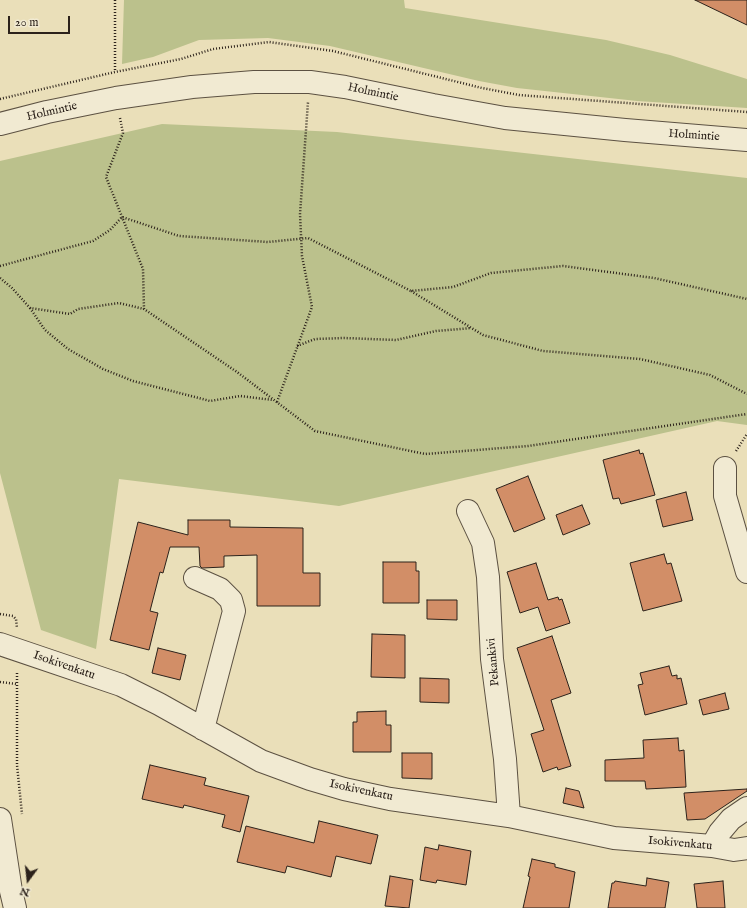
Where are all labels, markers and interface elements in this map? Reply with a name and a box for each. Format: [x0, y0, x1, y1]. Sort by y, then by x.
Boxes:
scale bar [10, 8, 72, 34]
text: 20 m [15, 15, 38, 30]
street label: Holmintie [346, 81, 400, 105]
street label: Holmintie [25, 99, 79, 125]
street label: Holmintie [668, 127, 720, 145]
street label: Pekankivi [485, 637, 503, 687]
street label: Isokivenkatu [31, 649, 97, 683]
street label: Isokivenkatu [328, 777, 394, 805]
street label: Isokivenkatu [647, 834, 713, 854]
north arrow [8, 860, 48, 900]
text: N [18, 884, 31, 900]

